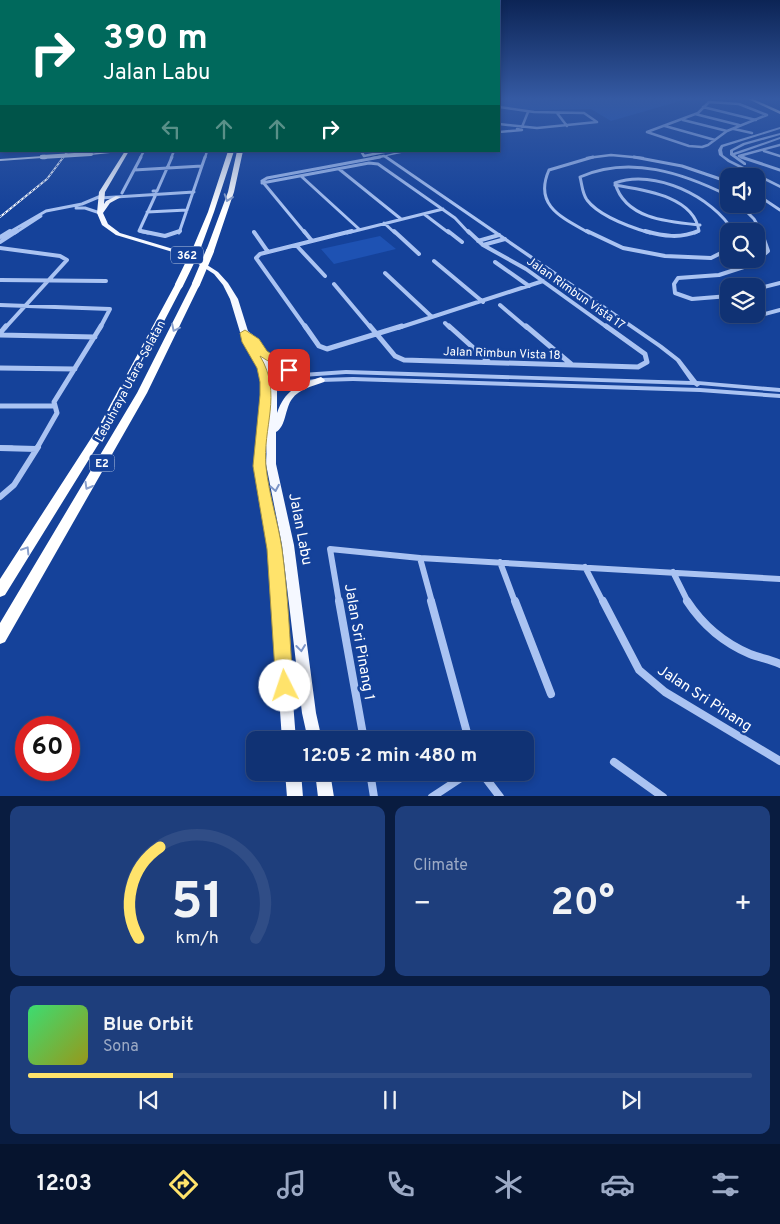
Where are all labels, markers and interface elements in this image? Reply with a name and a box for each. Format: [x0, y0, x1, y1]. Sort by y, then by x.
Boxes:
text: 390 m [103, 17, 208, 61]
icon: right [20, 20, 85, 85]
text: Jalan Labu [103, 60, 210, 87]
icon: left [157, 115, 185, 143]
icon: ahead [210, 115, 238, 143]
icon: ahead [263, 115, 291, 143]
icon: right [316, 115, 344, 143]
map controls [720, 168, 765, 323]
button: sound [720, 168, 765, 213]
one-way arrow [224, 194, 234, 202]
button: search [720, 223, 765, 268]
road number: 362 [171, 246, 203, 264]
street label: Jalan Rimbun Vista 17 [523, 254, 628, 334]
button: layers [720, 278, 765, 323]
street label: Lebuhraya Utara–Selatan [92, 318, 170, 445]
one-way arrow [171, 323, 181, 332]
street label: Jalan Rimbun Vista 18 [443, 344, 561, 364]
pin [268, 349, 310, 391]
icon: arrive [275, 356, 303, 384]
road number: E2 [90, 454, 114, 472]
one-way arrow [85, 480, 95, 489]
one-way arrow [270, 484, 280, 492]
street label: Jalan Labu [283, 492, 316, 567]
one-way arrow [20, 546, 29, 555]
street label: Jalan Sri Pinang 1 [339, 582, 378, 702]
one-way arrow [295, 644, 306, 652]
position arrow [258, 659, 310, 711]
street label: Jalan Sri Pinang [653, 662, 755, 737]
speed limit sign: 60 [15, 716, 80, 781]
text: 12:05 · 2 min · 480 m [303, 744, 477, 768]
text: Climate [413, 856, 468, 876]
text: 51 [171, 871, 224, 937]
text: 20° [550, 880, 615, 929]
text: − [413, 887, 431, 923]
text: + [734, 887, 752, 923]
text: km/h [176, 927, 219, 950]
text: Blue Orbit [103, 1013, 193, 1037]
text: Sona [103, 1037, 139, 1057]
icon: previous [135, 1086, 163, 1114]
icon: pause [376, 1086, 404, 1114]
icon: next [617, 1086, 645, 1114]
icon: directions [166, 1167, 201, 1202]
icon: music [274, 1167, 309, 1202]
icon: phone [383, 1167, 418, 1202]
icon: climate [491, 1167, 526, 1202]
icon: car [600, 1167, 635, 1202]
icon: filters [708, 1167, 743, 1202]
text: 12:03 [37, 1171, 92, 1198]

